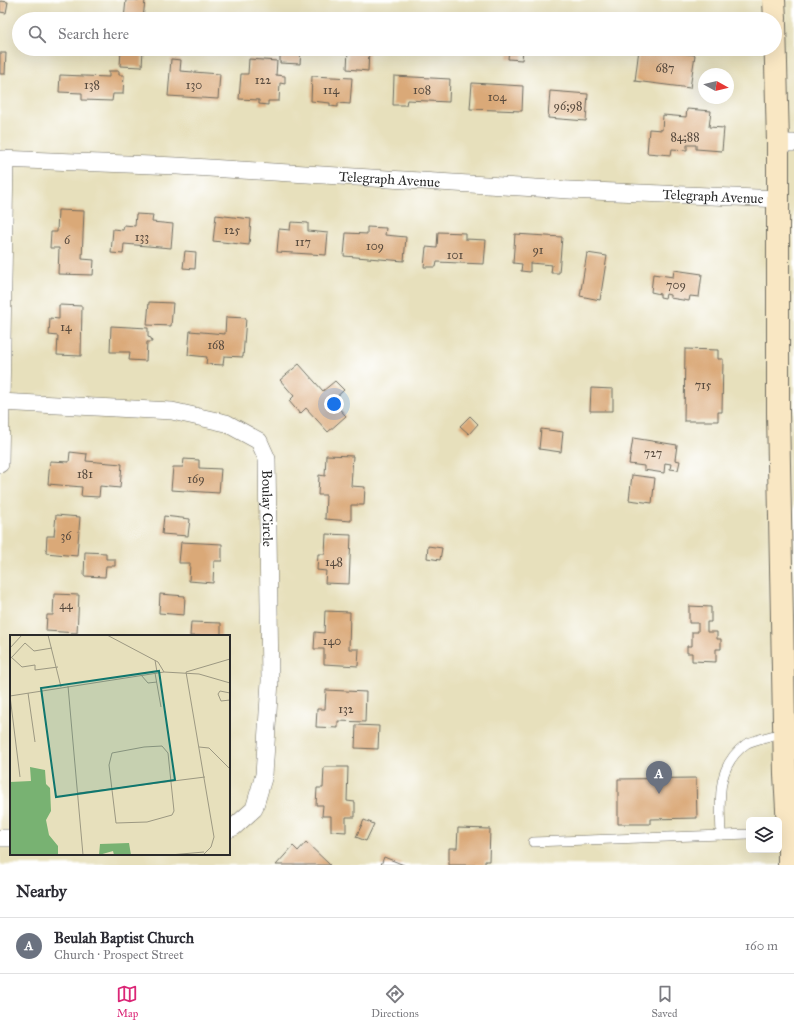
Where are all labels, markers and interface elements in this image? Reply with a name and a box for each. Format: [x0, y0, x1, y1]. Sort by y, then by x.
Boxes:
search box [12, 12, 782, 56]
icon: search [26, 23, 48, 45]
text: Search here [58, 25, 129, 43]
house number: 687 [656, 61, 674, 75]
north arrow [698, 68, 734, 104]
house number: 122 [255, 73, 271, 87]
house number: 138 [84, 78, 100, 92]
house number: 130 [186, 78, 202, 92]
house number: 114 [323, 83, 339, 97]
house number: 108 [413, 83, 431, 97]
house number: 104 [488, 90, 506, 104]
house number: 96;98 [554, 99, 582, 113]
house number: 84;88 [670, 130, 700, 144]
street label: Telegraph Avenue [338, 167, 441, 191]
street label: Telegraph Avenue [662, 186, 764, 207]
house number: 125 [224, 223, 240, 237]
house number: 133 [135, 230, 149, 244]
house number: 6 [64, 233, 71, 247]
house number: 117 [295, 235, 311, 249]
house number: 109 [366, 239, 384, 253]
house number: 91 [532, 243, 544, 257]
house number: 101 [447, 248, 463, 262]
house number: 709 [666, 278, 686, 292]
house number: 14 [60, 320, 72, 334]
house number: 168 [207, 338, 225, 352]
house number: 715 [695, 378, 712, 392]
your location [324, 394, 344, 414]
house number: 727 [644, 446, 662, 460]
house number: 181 [77, 467, 93, 481]
street label: Boulay Circle [259, 469, 277, 547]
house number: 169 [187, 472, 205, 486]
house number: 36 [61, 529, 72, 543]
house number: 148 [325, 555, 343, 569]
house number: 44 [59, 598, 73, 612]
house number: 140 [323, 634, 341, 648]
inset map [10, 635, 230, 855]
house number: 132 [338, 702, 354, 716]
pin: A [646, 761, 672, 794]
map controls [746, 817, 782, 853]
button: layers [746, 817, 782, 853]
text: Nearby [16, 881, 67, 902]
text: Beulah Baptist Church [54, 929, 194, 947]
text: A [25, 938, 33, 954]
text: 160 m [745, 938, 778, 954]
text: Church · Prospect Street [54, 947, 184, 963]
tab: Map [116, 983, 138, 1020]
tab: Directions [371, 983, 419, 1020]
tab: Saved [651, 983, 678, 1020]

